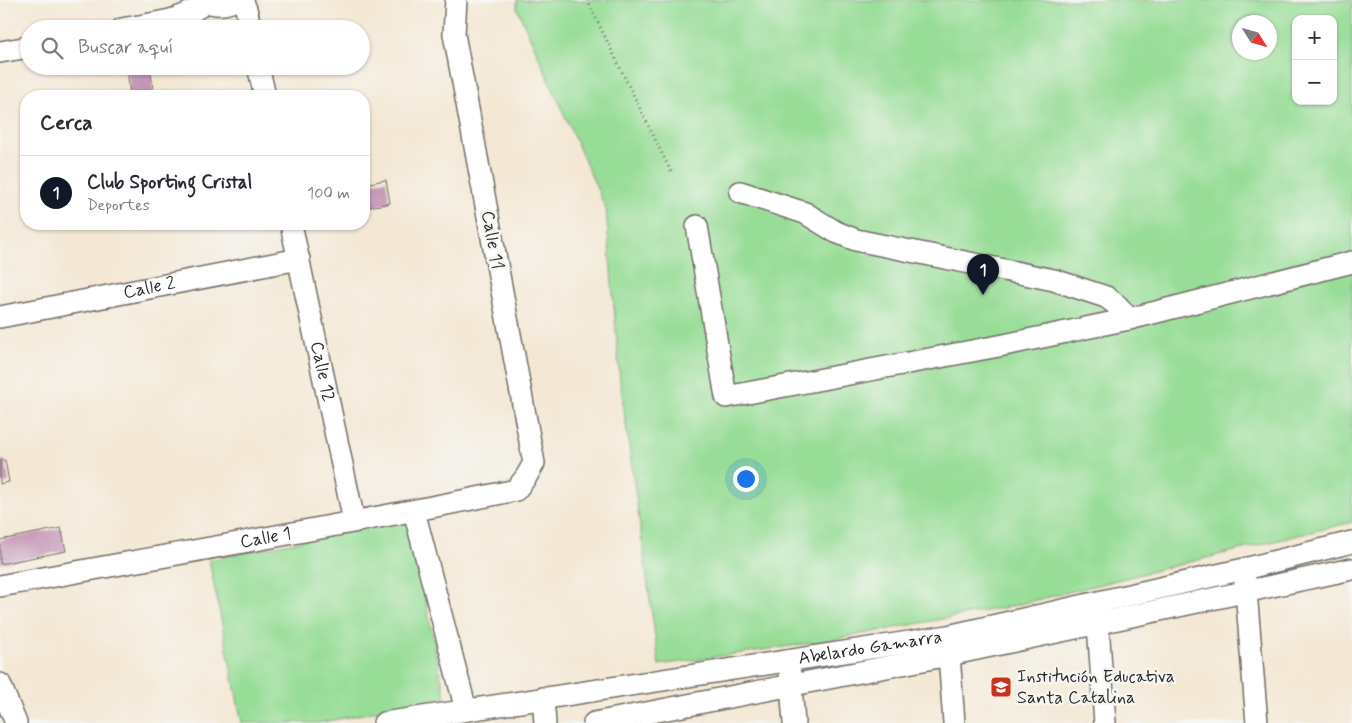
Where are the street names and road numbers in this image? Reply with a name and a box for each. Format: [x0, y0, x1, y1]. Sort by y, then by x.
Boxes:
street label: Calle 11 [475, 209, 509, 271]
street label: Calle 2 [121, 271, 177, 305]
street label: Calle 12 [304, 339, 340, 404]
street label: Calle 1 [238, 522, 293, 554]
street label: Abelardo Gamarra [797, 625, 944, 671]

